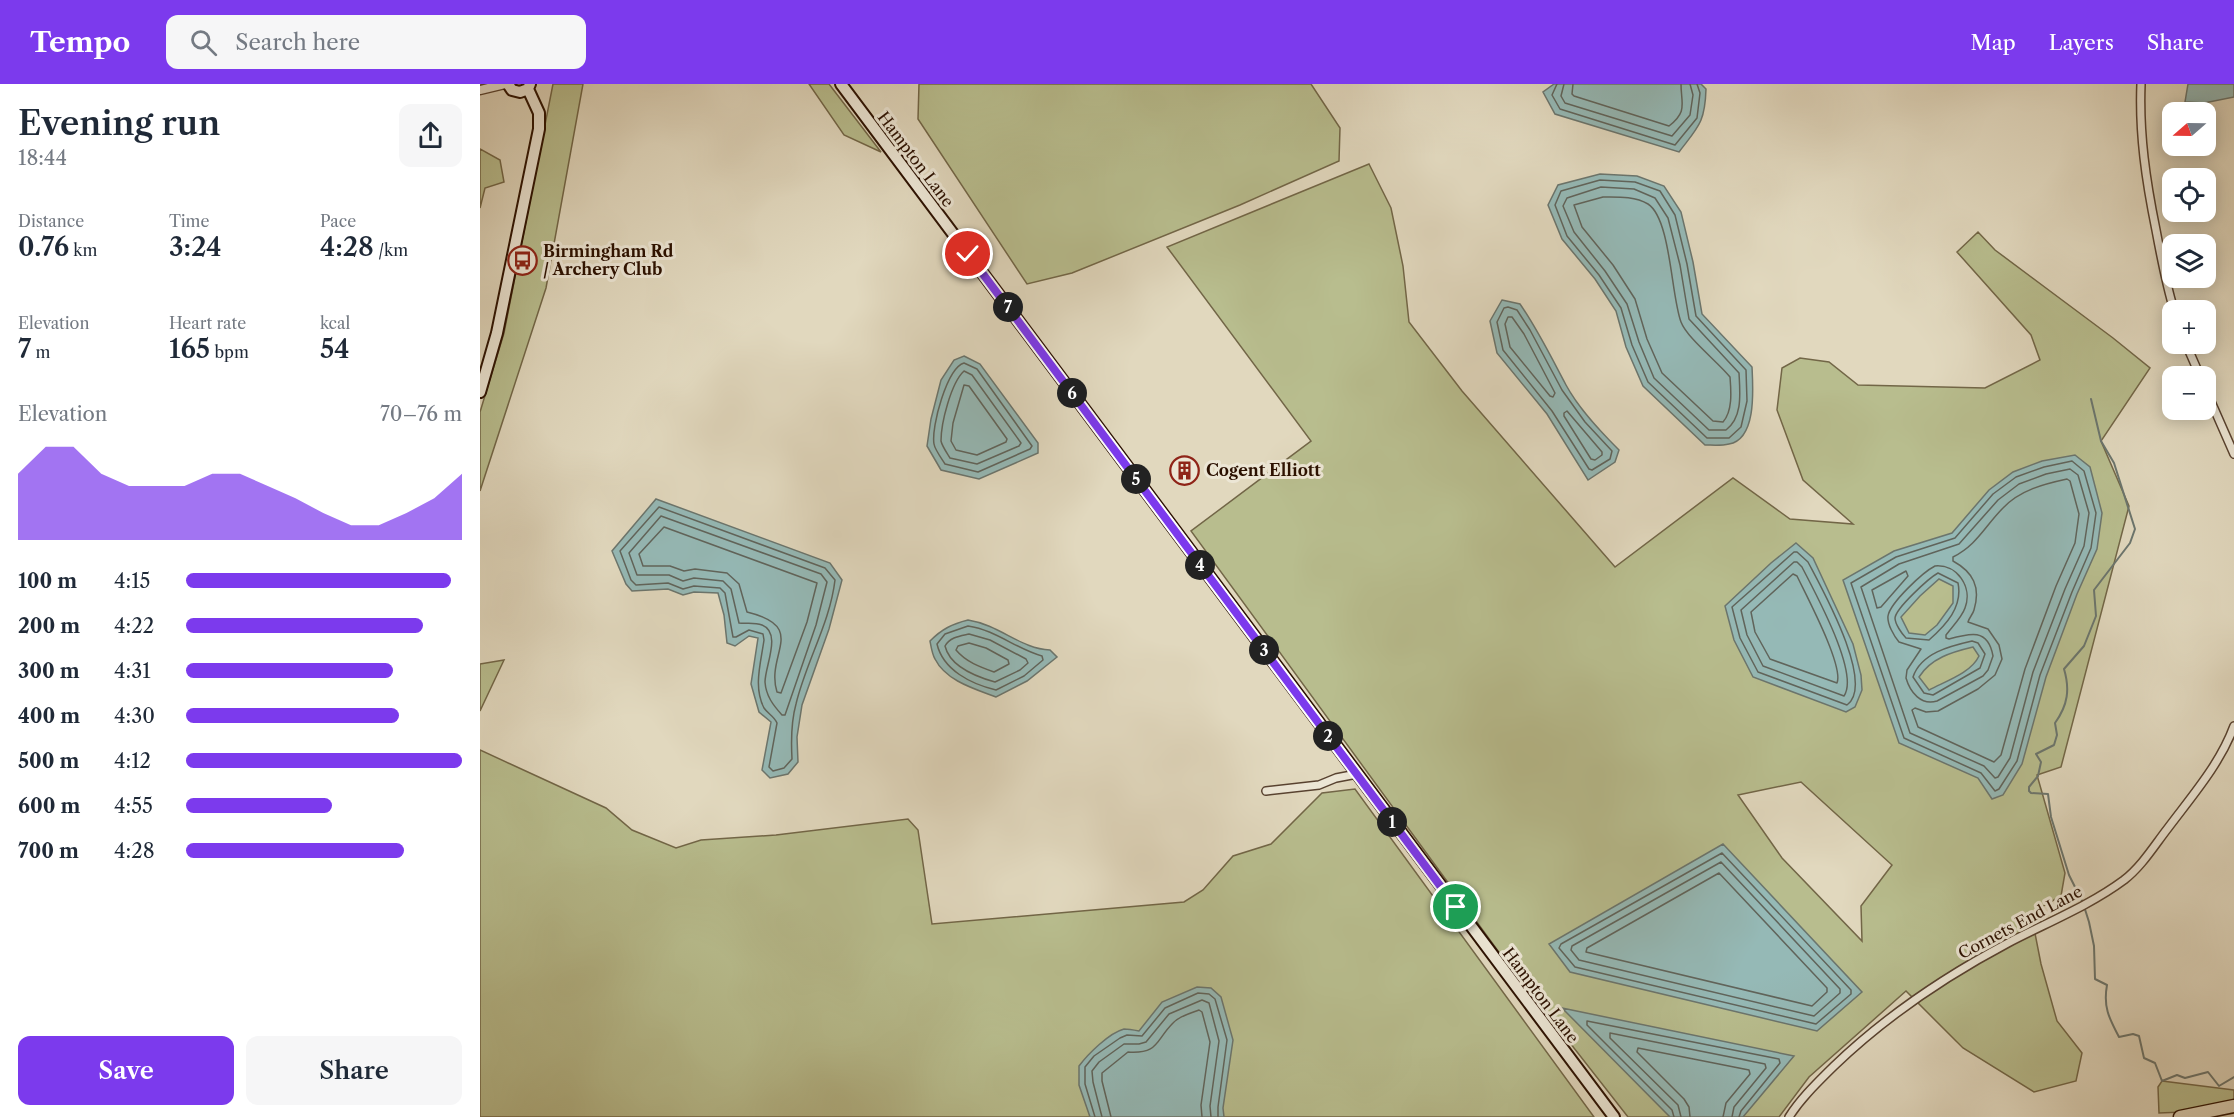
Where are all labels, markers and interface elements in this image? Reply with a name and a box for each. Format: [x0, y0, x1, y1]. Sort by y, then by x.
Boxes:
search box [166, 15, 586, 69]
text: Tempo [30, 25, 130, 59]
icon: search [187, 26, 220, 59]
text: Search here [235, 29, 360, 56]
text: Map [1971, 30, 2016, 55]
text: Layers [2049, 30, 2114, 55]
text: Share [2147, 30, 2204, 55]
north arrow [2162, 102, 2216, 156]
map controls [2162, 102, 2216, 420]
text: Evening run [18, 103, 220, 144]
button: share [399, 104, 462, 167]
street label: Hampton Lane [874, 107, 958, 211]
text: 18:44 [18, 146, 67, 170]
button: locate [2162, 168, 2216, 222]
text: Distance [18, 211, 84, 231]
text: Time [169, 211, 209, 231]
text: Pace [320, 211, 356, 231]
pin [942, 228, 993, 279]
text: 0.76 [18, 231, 69, 263]
text: 3:24 [169, 231, 222, 263]
text: 4:28 [320, 231, 374, 263]
button: layers [2162, 234, 2216, 288]
icon: check [951, 237, 984, 270]
text: km [69, 240, 98, 260]
text: /km [374, 240, 408, 260]
place label: Birmingham Rd / Archery Club [543, 241, 674, 279]
bus stop icon: Birmingham Rd / Archery Club [506, 244, 538, 276]
pin: 7 [993, 292, 1023, 322]
text: 7 [1004, 297, 1012, 317]
button: + [2162, 300, 2216, 354]
text: Elevation [18, 313, 89, 333]
text: Heart rate [169, 313, 246, 333]
text: kcal [320, 313, 350, 333]
text: 7 [18, 333, 31, 365]
text: 165 [169, 333, 210, 365]
text: 54 [320, 333, 350, 365]
text: m [31, 342, 50, 362]
text: bpm [210, 342, 249, 362]
button: − [2162, 366, 2216, 420]
pin: 6 [1057, 378, 1087, 408]
text: 6 [1067, 383, 1077, 403]
text: Elevation [18, 402, 107, 426]
text: 70–76 m [380, 402, 462, 426]
building icon: Cogent Elliott [1169, 454, 1201, 486]
place label: Cogent Elliott [1206, 460, 1321, 480]
pin: 5 [1121, 464, 1151, 494]
text: 5 [1132, 469, 1140, 489]
pin: 4 [1185, 550, 1215, 580]
text: 4 [1195, 555, 1205, 575]
text: 100 m [18, 569, 77, 593]
text: 4:15 [114, 569, 150, 593]
text: 200 m [18, 614, 80, 638]
text: 4:22 [114, 614, 154, 638]
pin: 3 [1249, 635, 1279, 665]
text: 3 [1259, 640, 1269, 660]
text: 300 m [18, 659, 80, 683]
text: 4:31 [114, 659, 151, 683]
text: 400 m [18, 704, 80, 728]
text: 4:30 [114, 704, 155, 728]
pin: 2 [1313, 721, 1343, 751]
text: 2 [1323, 726, 1333, 746]
text: 500 m [18, 749, 79, 773]
text: 4:12 [114, 749, 151, 773]
text: 600 m [18, 794, 80, 818]
text: 4:55 [114, 794, 153, 818]
pin: 1 [1377, 807, 1407, 837]
text: 1 [1388, 812, 1396, 832]
text: 700 m [18, 839, 79, 863]
text: 4:28 [114, 839, 155, 863]
pin [1430, 881, 1481, 932]
street label: Cornets End Lane [1955, 881, 2086, 963]
icon: arrive [1439, 890, 1472, 923]
street label: Hampton Lane [1499, 943, 1583, 1047]
button: Save [18, 1036, 234, 1105]
button: Share [246, 1036, 462, 1105]

